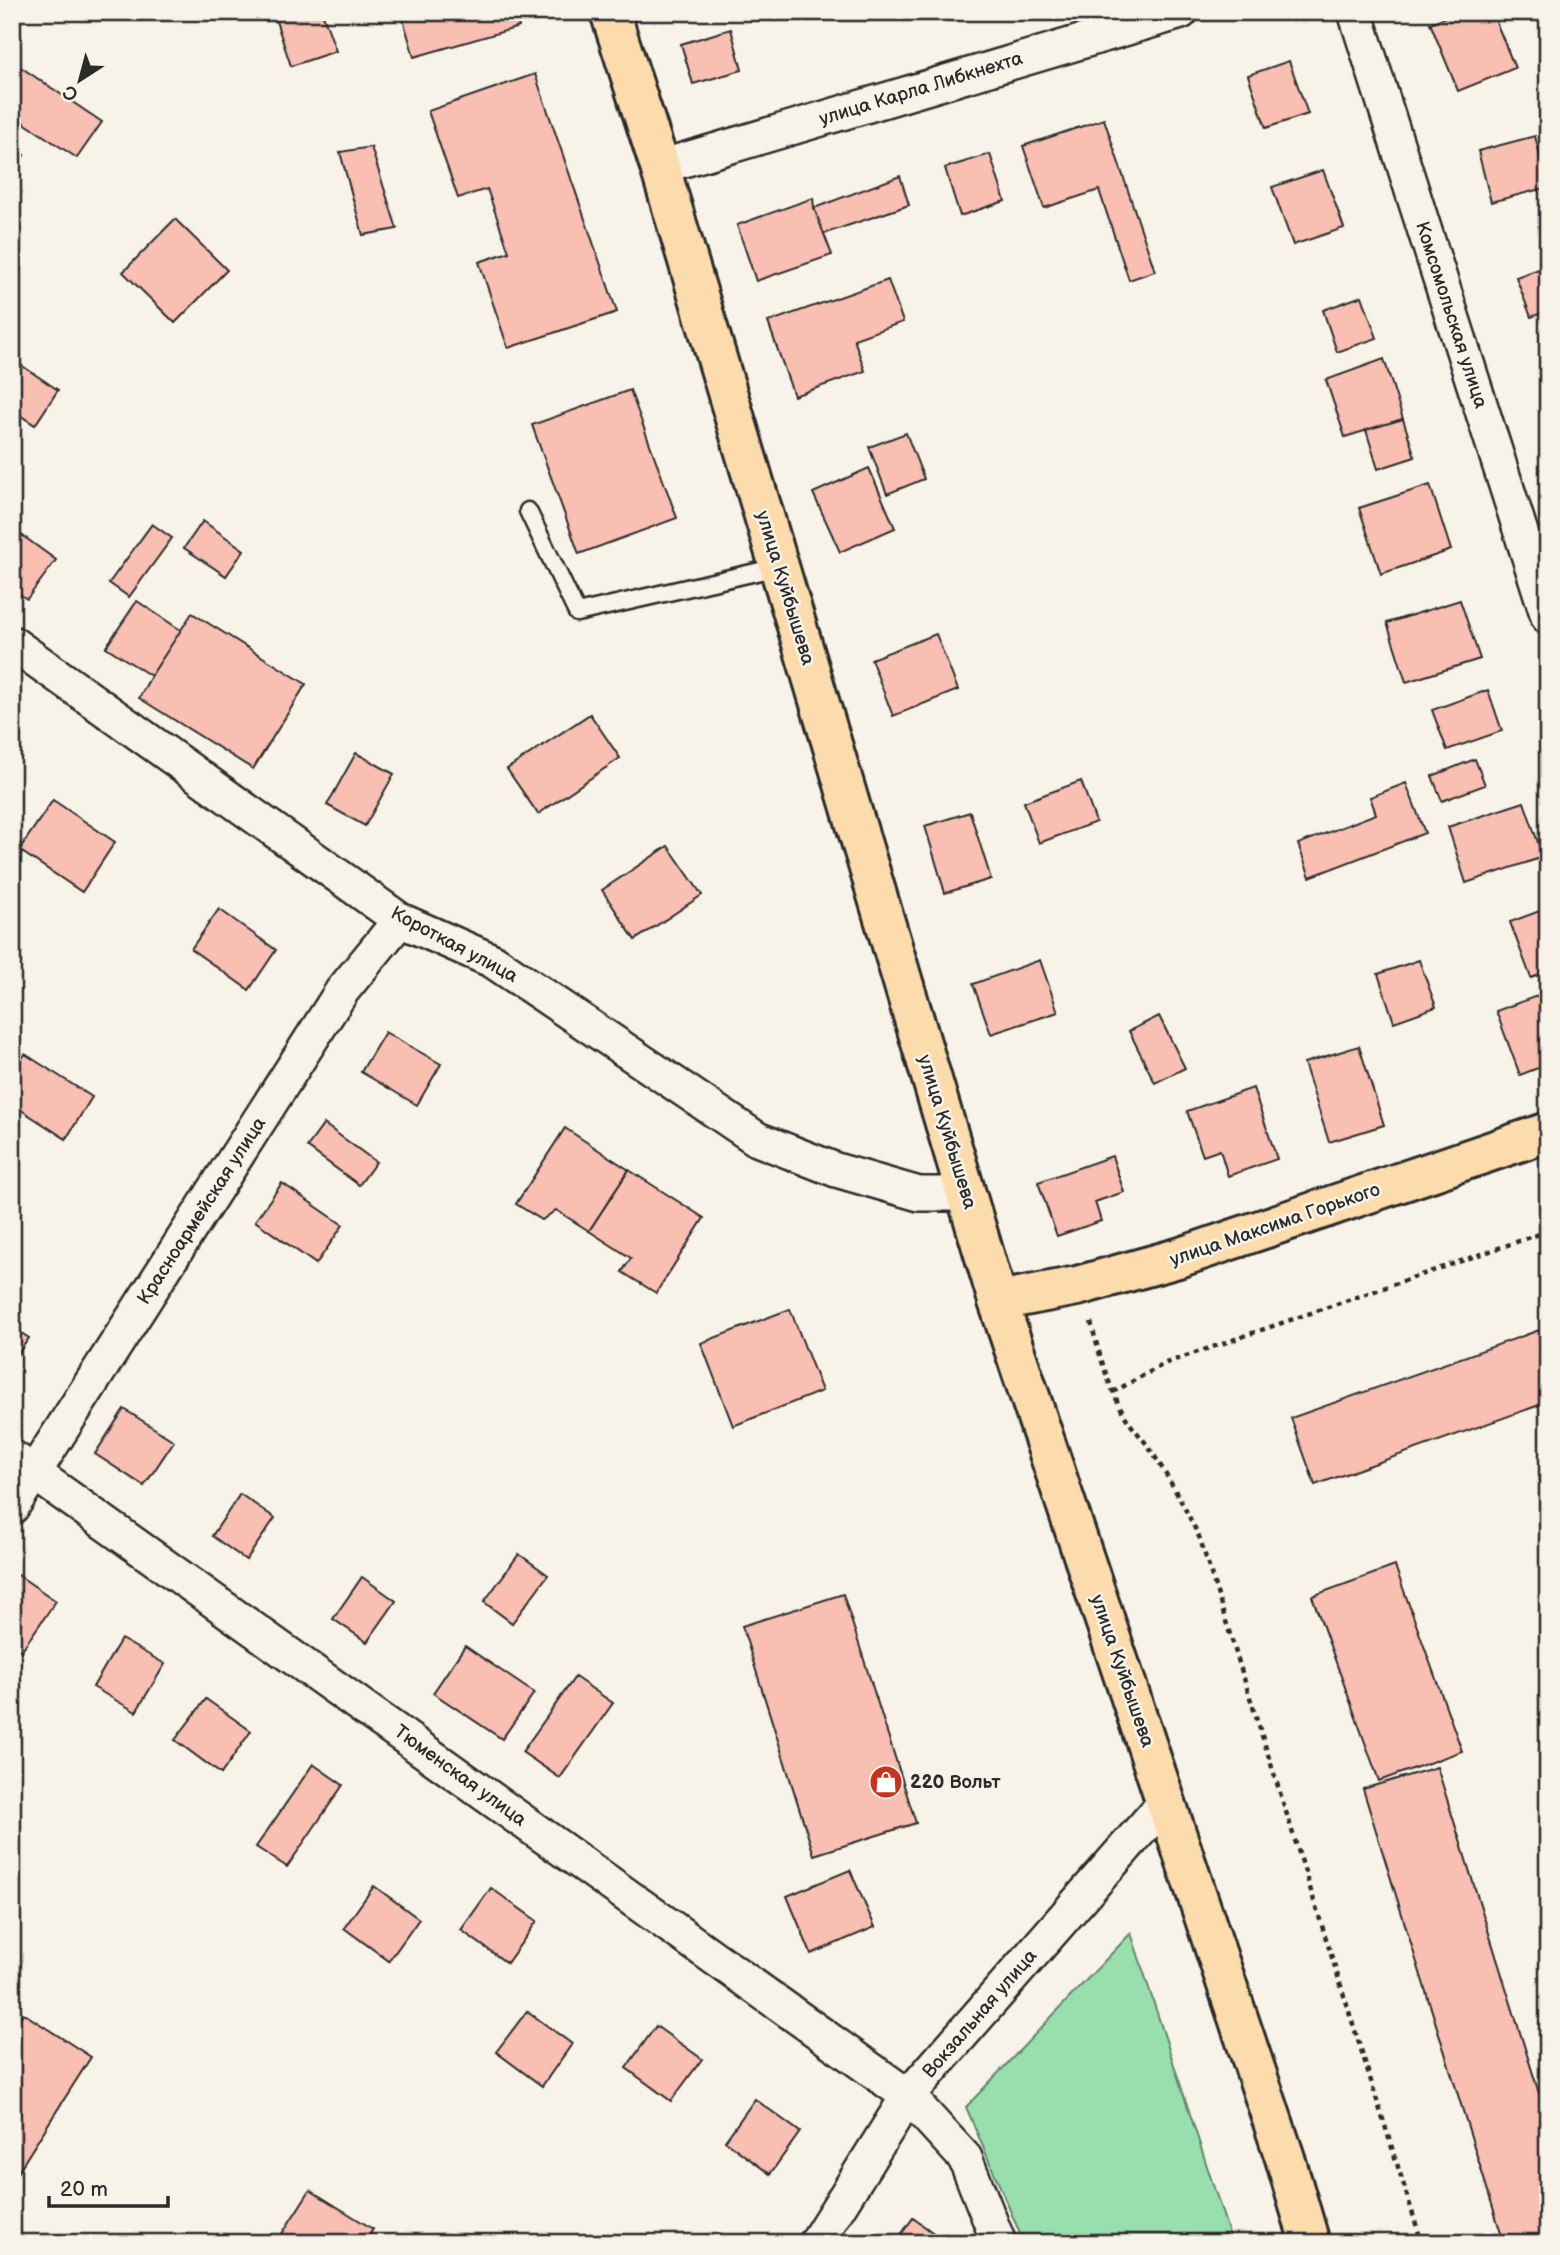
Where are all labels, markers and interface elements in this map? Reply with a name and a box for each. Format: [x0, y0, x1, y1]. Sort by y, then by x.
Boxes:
north arrow [46, 46, 116, 116]
street label: улица Карла Либкнехта [816, 47, 1026, 131]
text: С [59, 79, 83, 106]
street label: Комсомольская улица [1410, 219, 1492, 411]
street label: улица Куйбышева [751, 508, 819, 668]
street label: Короткая улица [387, 902, 521, 988]
street label: улица Куйбышева [913, 1052, 981, 1212]
street label: Красноармейская улица [133, 1113, 271, 1309]
street label: улица Максима Горького [1167, 1178, 1383, 1272]
street label: улица Куйбышева [1085, 1592, 1159, 1750]
street label: Тюменская улица [389, 1720, 531, 1832]
shop icon: 220 Вольт [867, 1763, 905, 1801]
place label: 220 Вольт [910, 1771, 1001, 1794]
street label: Вокзальная улица [918, 1945, 1042, 2083]
scale bar [49, 2164, 168, 2208]
text: 20 m [60, 2177, 108, 2202]

